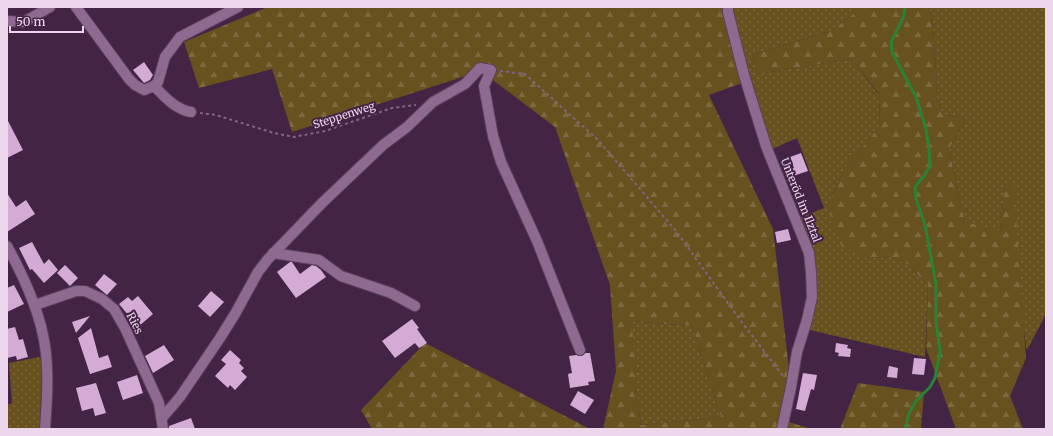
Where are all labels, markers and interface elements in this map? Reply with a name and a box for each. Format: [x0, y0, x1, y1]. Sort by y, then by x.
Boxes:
scale bar [10, 8, 83, 34]
text: 50 m [16, 14, 45, 29]
street label: Steppenweg [311, 98, 377, 132]
street label: Unteröd im Ilztal [778, 156, 825, 245]
street label: Ries [124, 310, 146, 336]

